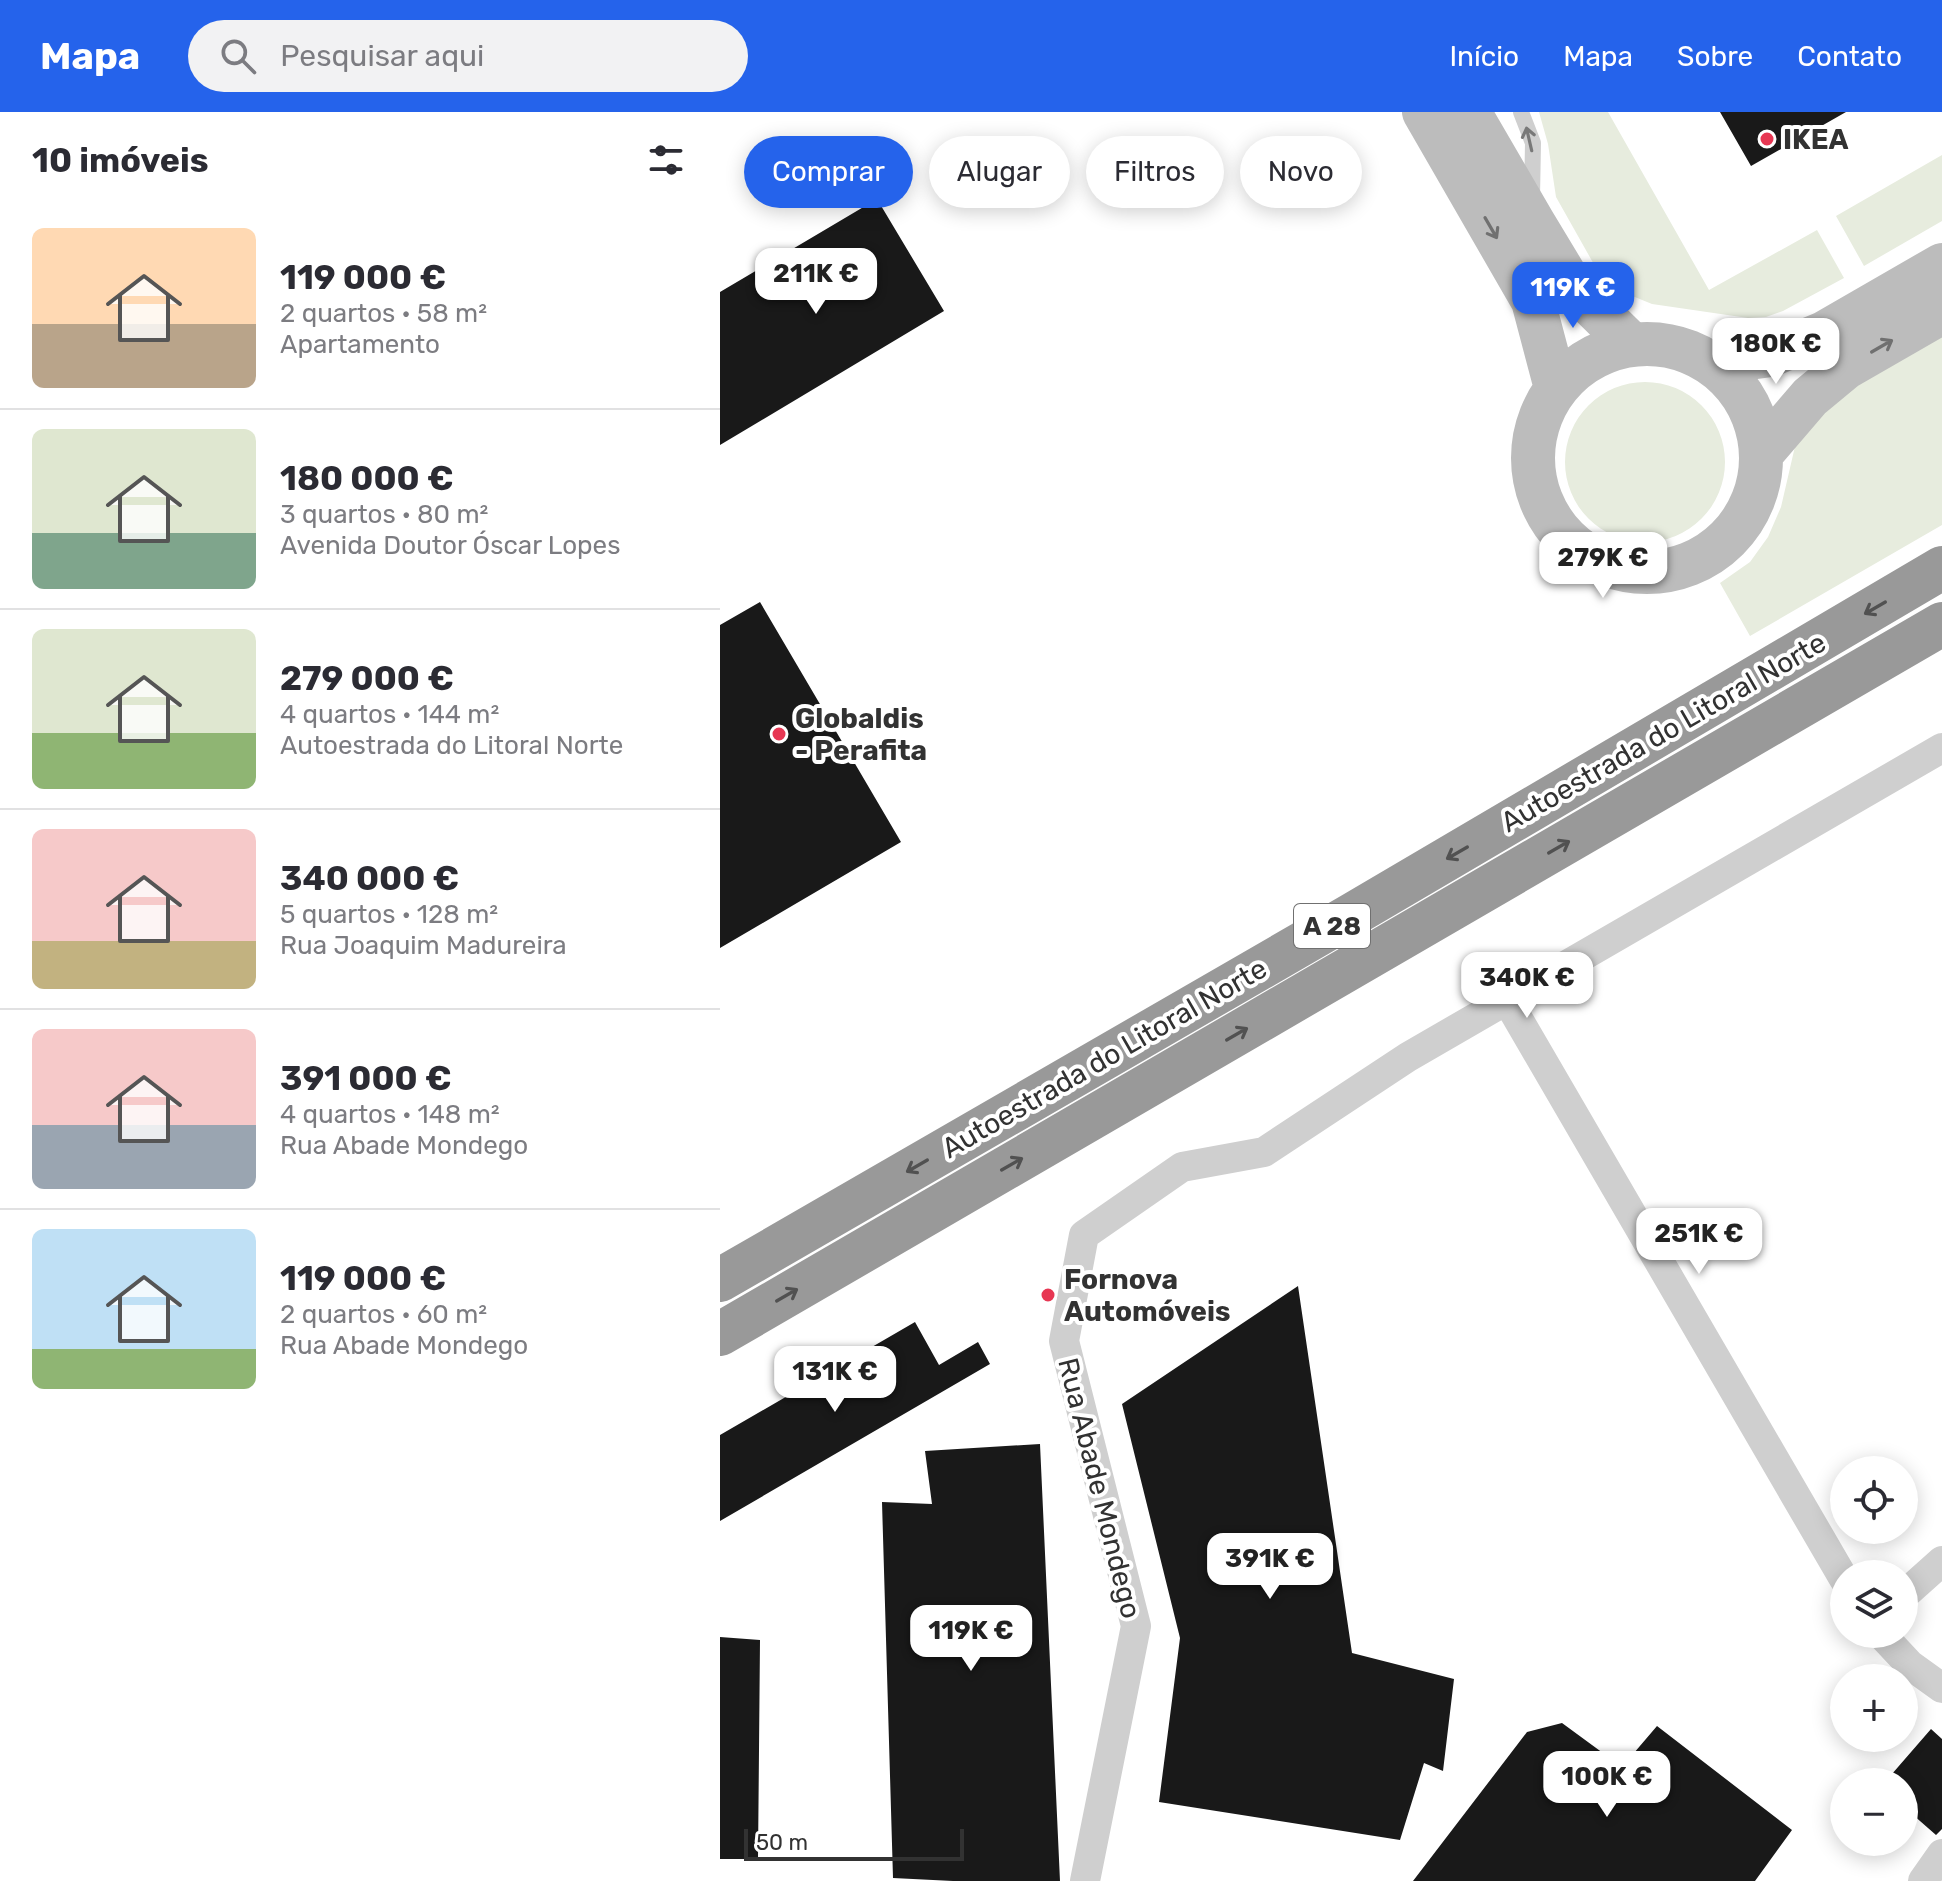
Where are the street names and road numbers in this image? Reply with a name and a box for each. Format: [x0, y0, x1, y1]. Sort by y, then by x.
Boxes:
street label: Autoestrada do Litoral Norte [1495, 626, 1832, 839]
road number: A 28 [1294, 904, 1370, 948]
street label: Autoestrada do Litoral Norte [936, 952, 1273, 1165]
street label: Rua Abade Mondego [1051, 1354, 1148, 1622]

